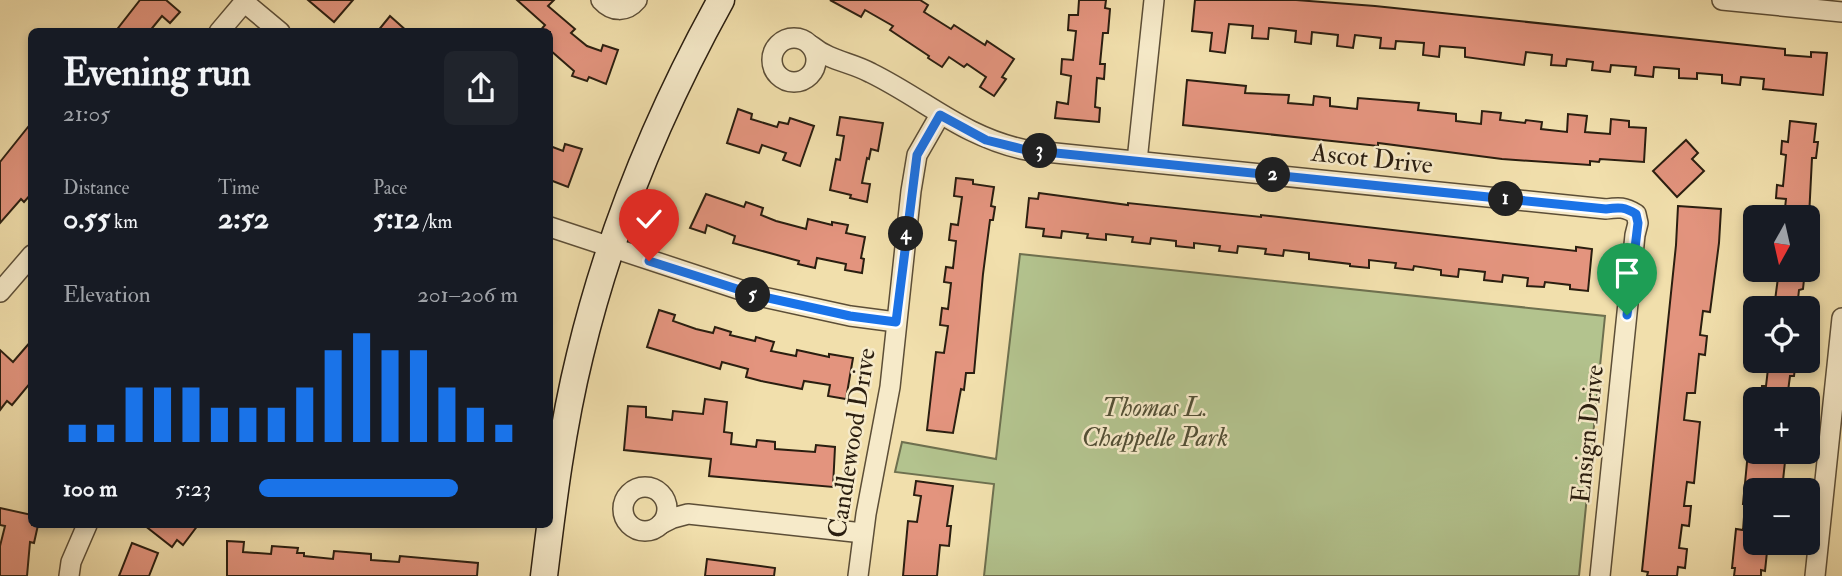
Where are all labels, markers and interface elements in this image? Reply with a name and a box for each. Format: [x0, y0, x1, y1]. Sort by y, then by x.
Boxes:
text: Evening run [63, 49, 251, 97]
button: share [444, 51, 518, 125]
text: 21:05 [63, 99, 110, 128]
pin: 3 [1023, 134, 1058, 168]
street label: Ascot Drive [1309, 137, 1434, 181]
text: 3 [1036, 138, 1043, 162]
pin: 2 [1256, 158, 1290, 192]
text: 2 [1268, 162, 1277, 186]
text: Distance [63, 176, 129, 200]
text: Time [218, 176, 260, 200]
text: Pace [373, 176, 407, 200]
pin: 1 [1488, 182, 1524, 216]
text: 1 [1502, 186, 1509, 210]
pin [619, 189, 679, 261]
text: 0.55 [63, 200, 110, 237]
text: 2:52 [218, 200, 269, 237]
text: 5:12 [373, 200, 420, 237]
icon: check [630, 200, 668, 238]
north arrow [1743, 205, 1820, 282]
map controls [1743, 205, 1820, 555]
text: km [110, 210, 138, 234]
text: /km [420, 210, 452, 234]
pin: 4 [888, 216, 923, 252]
text: 4 [900, 221, 911, 245]
pin [1597, 243, 1657, 315]
icon: arrive [1608, 254, 1646, 292]
pin: 5 [736, 278, 770, 312]
text: Elevation [63, 280, 151, 309]
text: 201–206 m [417, 280, 518, 309]
text: 5 [748, 282, 757, 306]
button: locate [1743, 296, 1820, 373]
street label: Candlewood Drive [821, 346, 883, 540]
street label: Ensign Drive [1565, 363, 1611, 505]
button: + [1743, 387, 1820, 464]
park label: Thomas L. Chappelle Park [1082, 392, 1228, 454]
text: 100 m [63, 474, 117, 503]
text: 5:23 [175, 474, 211, 503]
button: − [1743, 478, 1820, 555]

